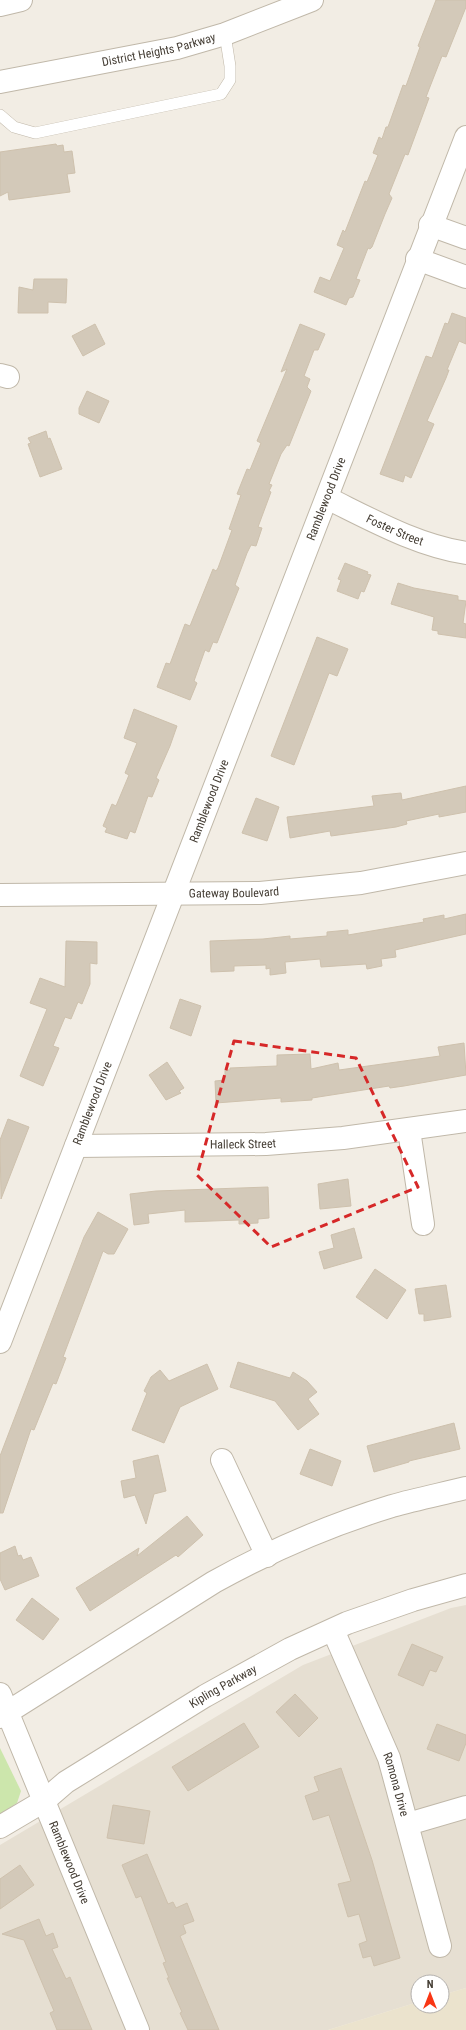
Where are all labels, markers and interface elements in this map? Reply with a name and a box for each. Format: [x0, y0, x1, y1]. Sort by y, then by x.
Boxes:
street label: District Heights Parkway [101, 30, 217, 69]
street label: Ramblewood Drive [304, 455, 349, 542]
street label: Foster Street [364, 512, 426, 549]
street label: Ramblewood Drive [187, 757, 232, 845]
street label: Gateway Boulevard [189, 884, 280, 901]
street label: Ramblewood Drive [70, 1059, 115, 1147]
street label: Halleck Street [210, 1136, 277, 1152]
street label: Kipling Parkway [187, 1662, 259, 1711]
street label: Romona Drive [380, 1750, 412, 1818]
street label: Ramblewood Drive [46, 1819, 92, 1906]
north arrow [410, 1974, 450, 2014]
text: N [427, 1978, 434, 1991]

